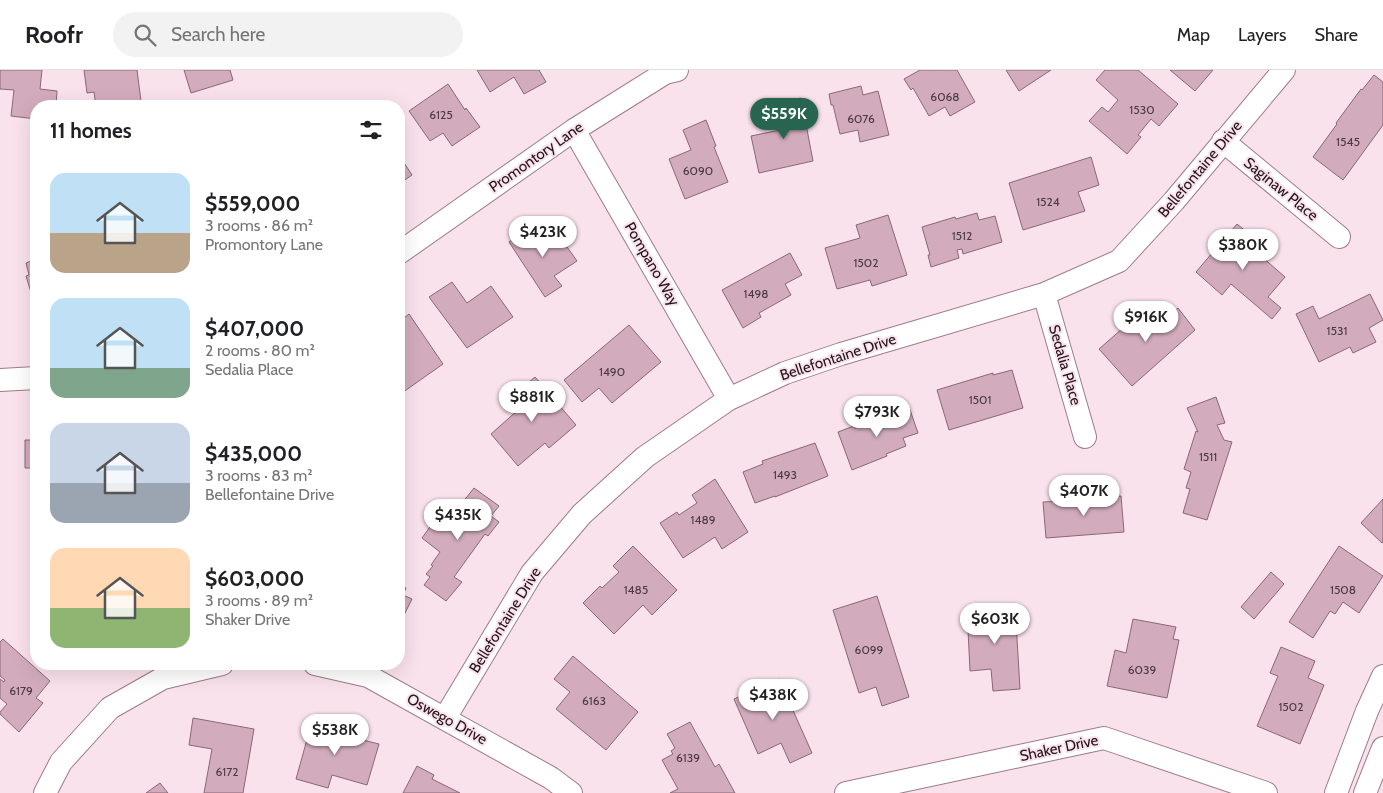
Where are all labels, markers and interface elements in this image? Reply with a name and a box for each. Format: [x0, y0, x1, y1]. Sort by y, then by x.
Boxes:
search box [113, 12, 463, 57]
text: Roofr [25, 20, 83, 49]
icon: search [131, 21, 159, 49]
text: Search here [171, 23, 265, 46]
text: Map [1177, 24, 1210, 46]
text: Layers [1238, 24, 1287, 46]
text: Share [1315, 24, 1358, 46]
house number: 6068 [930, 89, 960, 104]
pin: $559K [749, 98, 819, 140]
house number: 1530 [1129, 102, 1155, 117]
text: $559K [761, 104, 807, 123]
house number: 6125 [429, 107, 453, 122]
house number: 6076 [847, 111, 875, 126]
icon: filters [357, 116, 385, 144]
street label: Bellefontaine Drive [1154, 117, 1246, 221]
text: 11 homes [50, 118, 132, 143]
street label: Promontory Lane [486, 118, 587, 196]
house number: 1545 [1336, 134, 1360, 149]
street label: Saginaw Place [1240, 154, 1322, 225]
house number: 6090 [683, 163, 713, 178]
text: $559,000 [205, 191, 300, 216]
icon: home [90, 193, 150, 253]
house number: 1524 [1036, 194, 1060, 209]
text: 3 rooms · 86 m² [205, 216, 313, 235]
pin: $423K [508, 216, 578, 258]
street label: Pompano Way [621, 219, 683, 309]
text: $423K [520, 222, 566, 241]
house number: 1512 [952, 228, 972, 243]
pin: $380K [1208, 228, 1278, 271]
text: Promontory Lane [205, 235, 323, 254]
text: $380K [1219, 235, 1267, 254]
house number: 1502 [853, 255, 879, 270]
house number: 1498 [744, 286, 768, 301]
pin: $916K [1111, 300, 1181, 343]
text: $916K [1124, 307, 1168, 326]
text: $407,000 [205, 316, 304, 341]
icon: home [90, 318, 150, 378]
street label: Sedalia Place [1045, 323, 1085, 408]
house number: 1531 [1327, 323, 1347, 338]
street label: Bellefontaine Drive [778, 330, 899, 384]
text: 2 rooms · 80 m² [205, 341, 315, 360]
text: Sedalia Place [205, 360, 293, 379]
house number: 1490 [599, 364, 625, 379]
pin: $881K [497, 380, 567, 423]
text: $881K [510, 387, 554, 406]
house number: 1501 [969, 392, 991, 407]
pin: $793K [842, 396, 912, 438]
text: $793K [854, 402, 900, 421]
text: $435,000 [205, 441, 302, 466]
icon: home [90, 443, 150, 503]
house number: 1511 [1199, 449, 1217, 464]
text: 3 rooms · 83 m² [205, 466, 313, 485]
house number: 1493 [773, 467, 797, 482]
pin: $407K [1049, 474, 1119, 517]
text: $407K [1060, 481, 1108, 500]
text: Bellefontaine Drive [205, 485, 334, 504]
pin: $435K [423, 498, 493, 541]
text: $435K [435, 505, 481, 524]
house number: 1489 [691, 512, 716, 527]
street label: Bellefontaine Drive [465, 564, 545, 676]
text: $603,000 [205, 566, 304, 591]
icon: home [90, 568, 150, 628]
house number: 1485 [624, 582, 648, 597]
house number: 1508 [1330, 582, 1356, 597]
text: 3 rooms · 89 m² [205, 591, 313, 610]
pin: $603K [960, 602, 1030, 645]
text: $603K [971, 609, 1019, 628]
text: Shaker Drive [205, 610, 290, 629]
house number: 6099 [855, 642, 884, 657]
house number: 6039 [1128, 662, 1156, 677]
pin: $438K [738, 678, 808, 721]
house number: 6179 [9, 683, 33, 698]
text: $438K [749, 685, 797, 704]
street label: Oswego Drive [404, 690, 491, 749]
house number: 6163 [582, 693, 606, 708]
house number: 1502 [1278, 699, 1304, 714]
pin: $538K [300, 714, 370, 756]
text: $538K [312, 720, 358, 739]
street label: Shaker Drive [1018, 731, 1100, 765]
house number: 6139 [676, 750, 700, 765]
house number: 6172 [216, 764, 238, 779]

